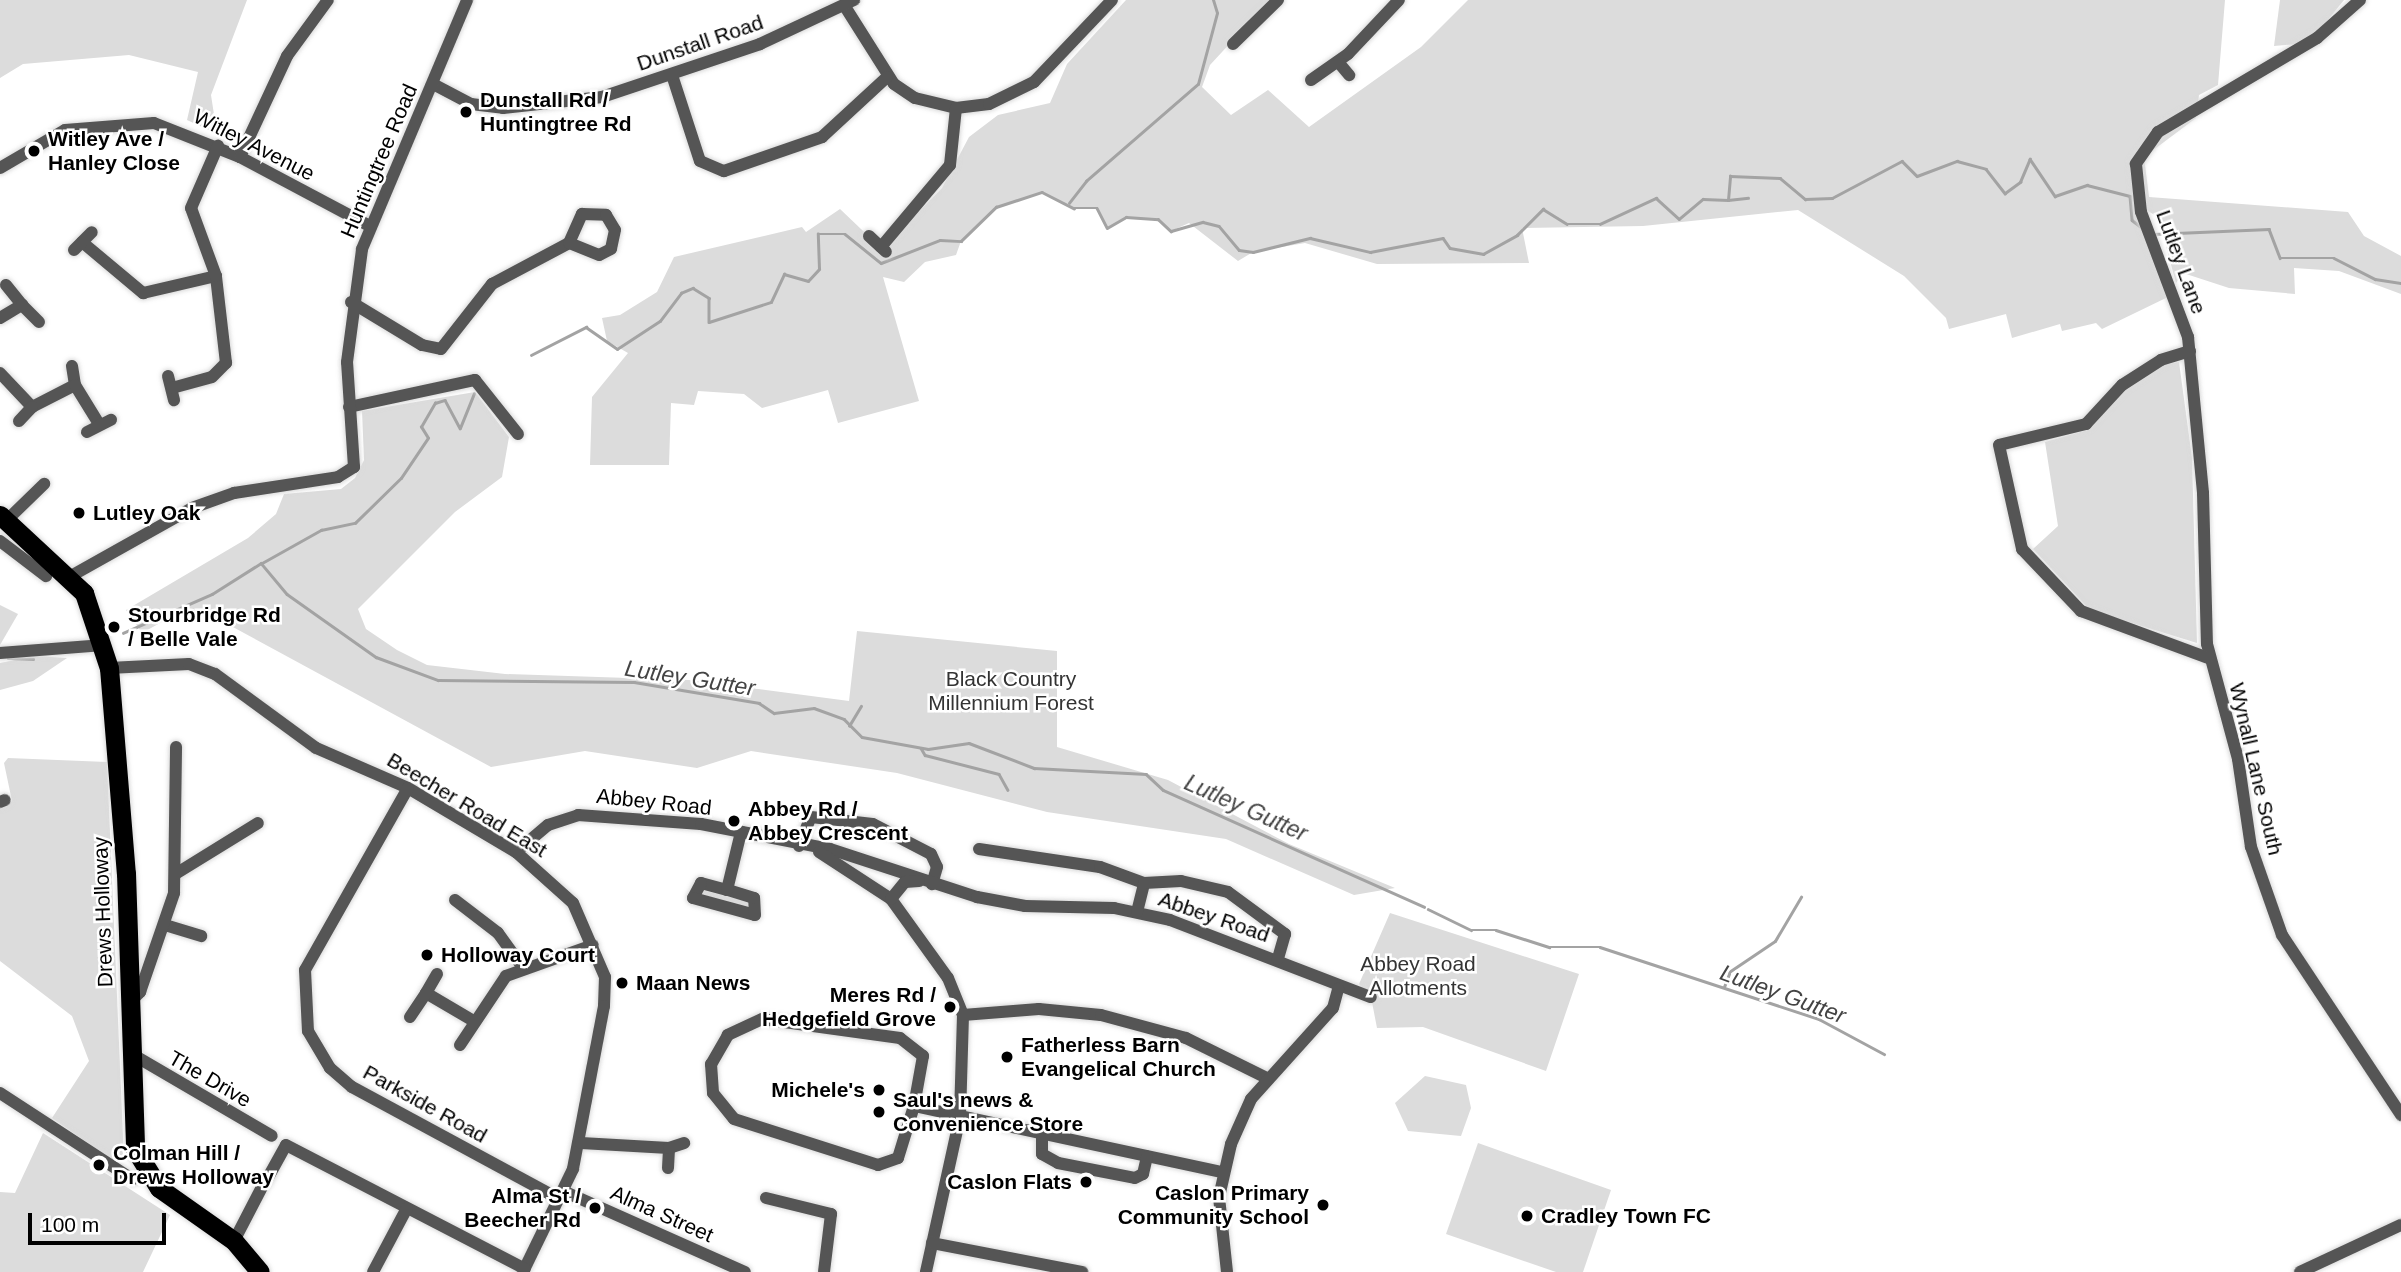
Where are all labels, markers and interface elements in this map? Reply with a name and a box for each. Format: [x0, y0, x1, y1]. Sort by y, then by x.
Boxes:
street label: Dunstall Road [634, 10, 766, 76]
street label: Huntingtree Road [335, 80, 423, 242]
place label: Dunstall Rd / Huntingtree Rd [480, 87, 632, 137]
street label: Witley Avenue [189, 103, 319, 187]
marker: Dunstall Rd / Huntingtree Rd [458, 104, 474, 120]
place label: Witley Ave / Hanley Close [48, 126, 180, 176]
marker: Witley Ave / Hanley Close [26, 143, 42, 159]
street label: Lutley Lane [2151, 207, 2211, 317]
place label: Lutley Oak [93, 500, 200, 526]
marker: Lutley Oak [71, 505, 87, 521]
place label: Stourbridge Rd / Belle Vale [128, 602, 281, 652]
marker: Stourbridge Rd / Belle Vale [106, 619, 122, 635]
water label: Lutley Gutter [623, 654, 757, 702]
park label: Black Country Millennium Forest [928, 666, 1094, 716]
street label: Wynall Lane South [2224, 680, 2288, 858]
street label: Beecher Road East [382, 747, 552, 863]
water label: Lutley Gutter [1180, 769, 1312, 847]
street label: Abbey Road [595, 783, 713, 821]
place label: Abbey Rd / Abbey Crescent [748, 796, 908, 846]
marker: Abbey Rd / Abbey Crescent [726, 813, 742, 829]
street label: Drews Holloway [88, 836, 118, 988]
street label: Abbey Road [1155, 886, 1273, 948]
place label: Holloway Court [441, 942, 595, 968]
marker: Holloway Court [419, 947, 435, 963]
park label: Abbey Road Allotments [1360, 951, 1476, 1001]
water label: Lutley Gutter [1716, 959, 1850, 1029]
place label: Maan News [636, 970, 750, 996]
marker: Maan News [614, 975, 630, 991]
place label: Meres Rd / Hedgefield Grove [762, 982, 936, 1032]
marker: Meres Rd / Hedgefield Grove [942, 999, 958, 1015]
place label: Fatherless Barn Evangelical Church [1021, 1032, 1216, 1082]
street label: The Drive [164, 1045, 256, 1113]
marker: Fatherless Barn Evangelical Church [999, 1049, 1015, 1065]
street label: Parkside Road [359, 1060, 491, 1148]
place label: Michele's [771, 1077, 865, 1103]
marker: Michele's [871, 1082, 887, 1098]
place label: Saul's news & Convenience Store [893, 1087, 1083, 1137]
marker: Saul's news & Convenience Store [871, 1104, 887, 1120]
place label: Colman Hill / Drews Holloway [113, 1140, 274, 1190]
marker: Colman Hill / Drews Holloway [91, 1157, 107, 1173]
place label: Caslon Flats [947, 1169, 1072, 1195]
marker: Caslon Flats [1078, 1174, 1094, 1190]
street label: Alma Street [607, 1180, 717, 1248]
place label: Caslon Primary Community School [1118, 1180, 1309, 1230]
place label: Alma St / Beecher Rd [464, 1183, 581, 1233]
marker: Caslon Primary Community School [1315, 1197, 1331, 1213]
scale bar [32, 1198, 170, 1242]
marker: Alma St / Beecher Rd [587, 1200, 603, 1216]
place label: Cradley Town FC [1541, 1203, 1711, 1229]
marker: Cradley Town FC [1519, 1208, 1535, 1224]
text: 100 m [41, 1213, 99, 1236]

